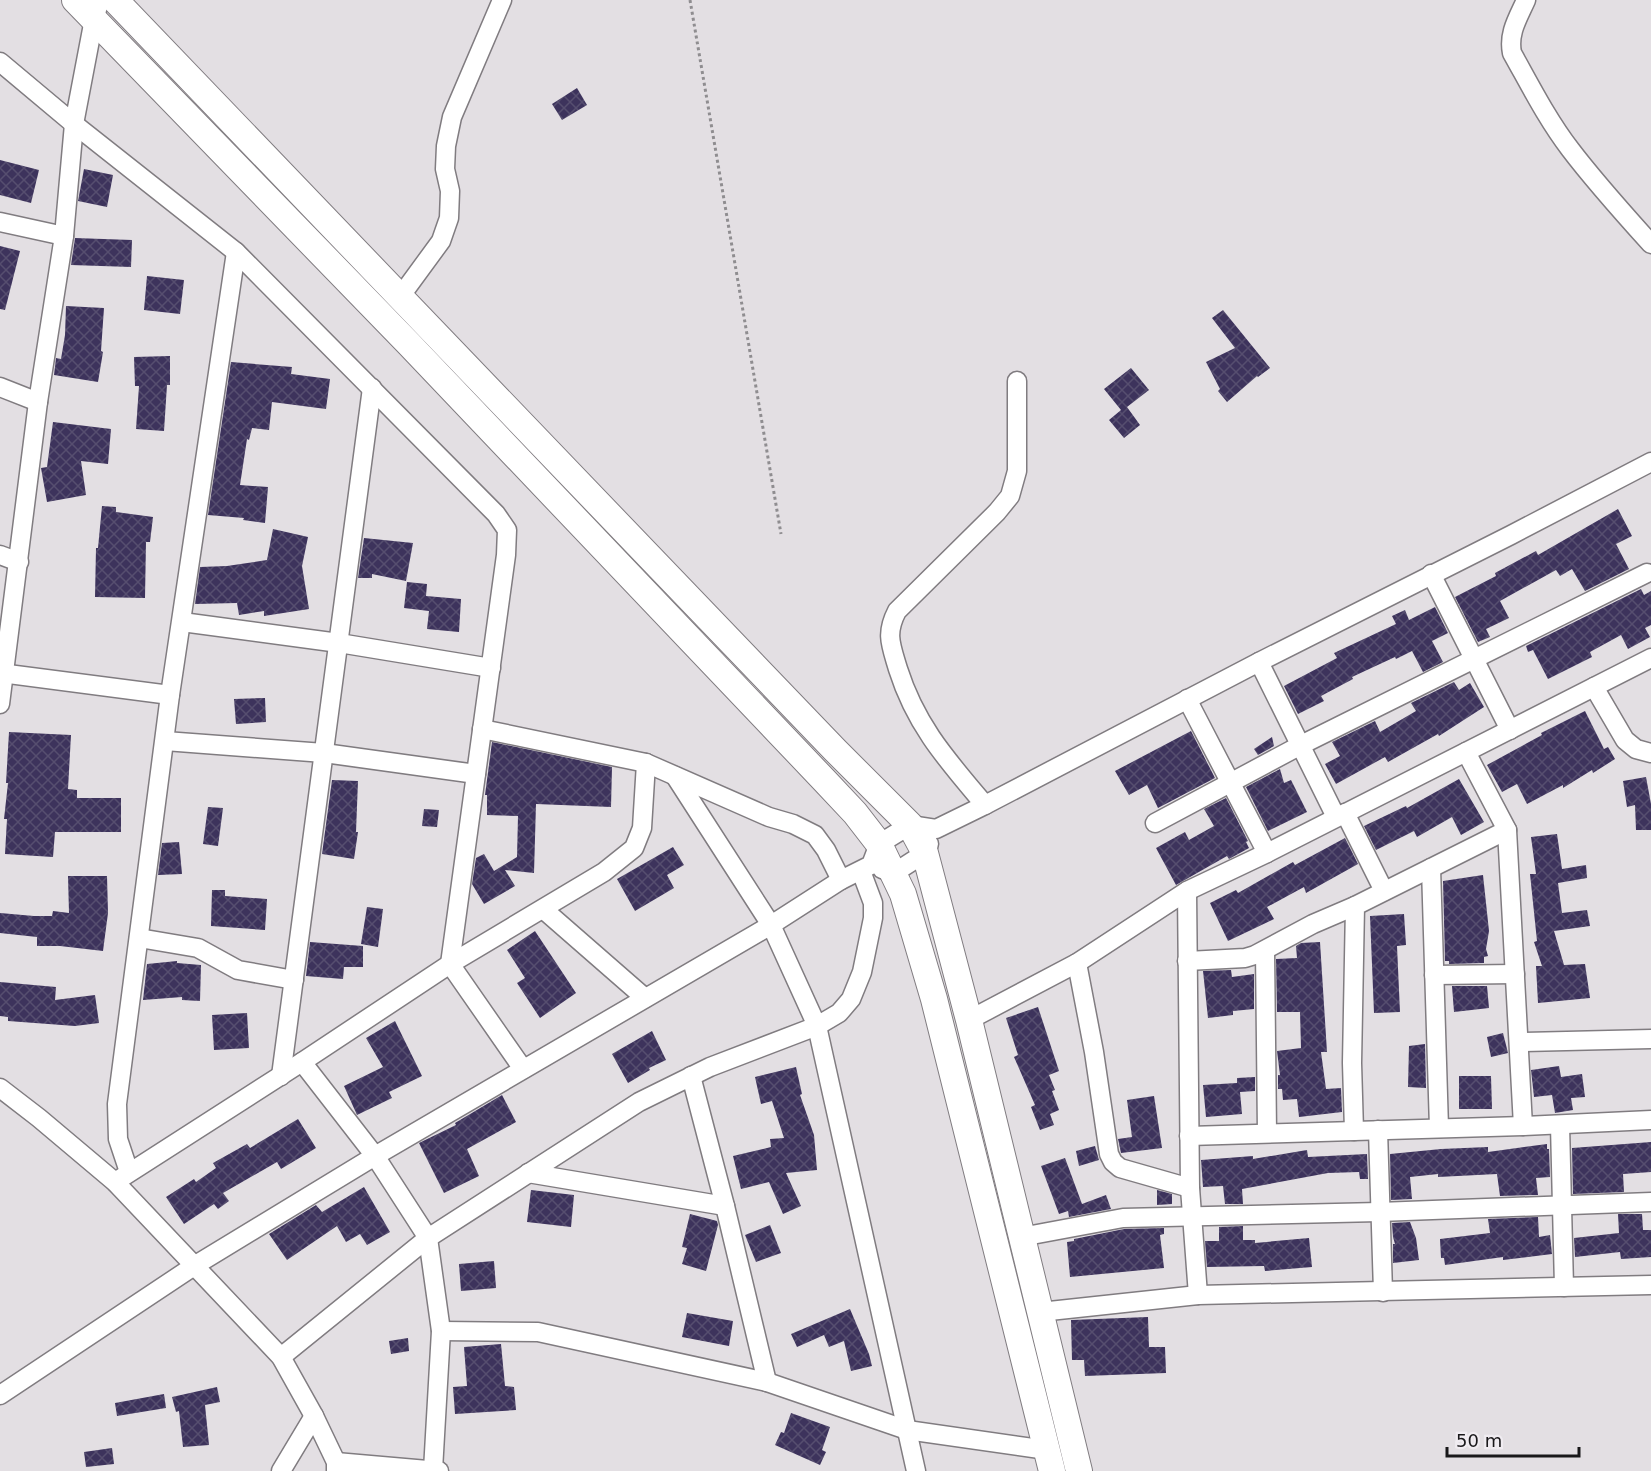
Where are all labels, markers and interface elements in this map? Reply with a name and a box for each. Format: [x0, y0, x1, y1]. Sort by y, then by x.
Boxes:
scale bar [1447, 1420, 1579, 1458]
text: 50 m [1456, 1430, 1502, 1451]

